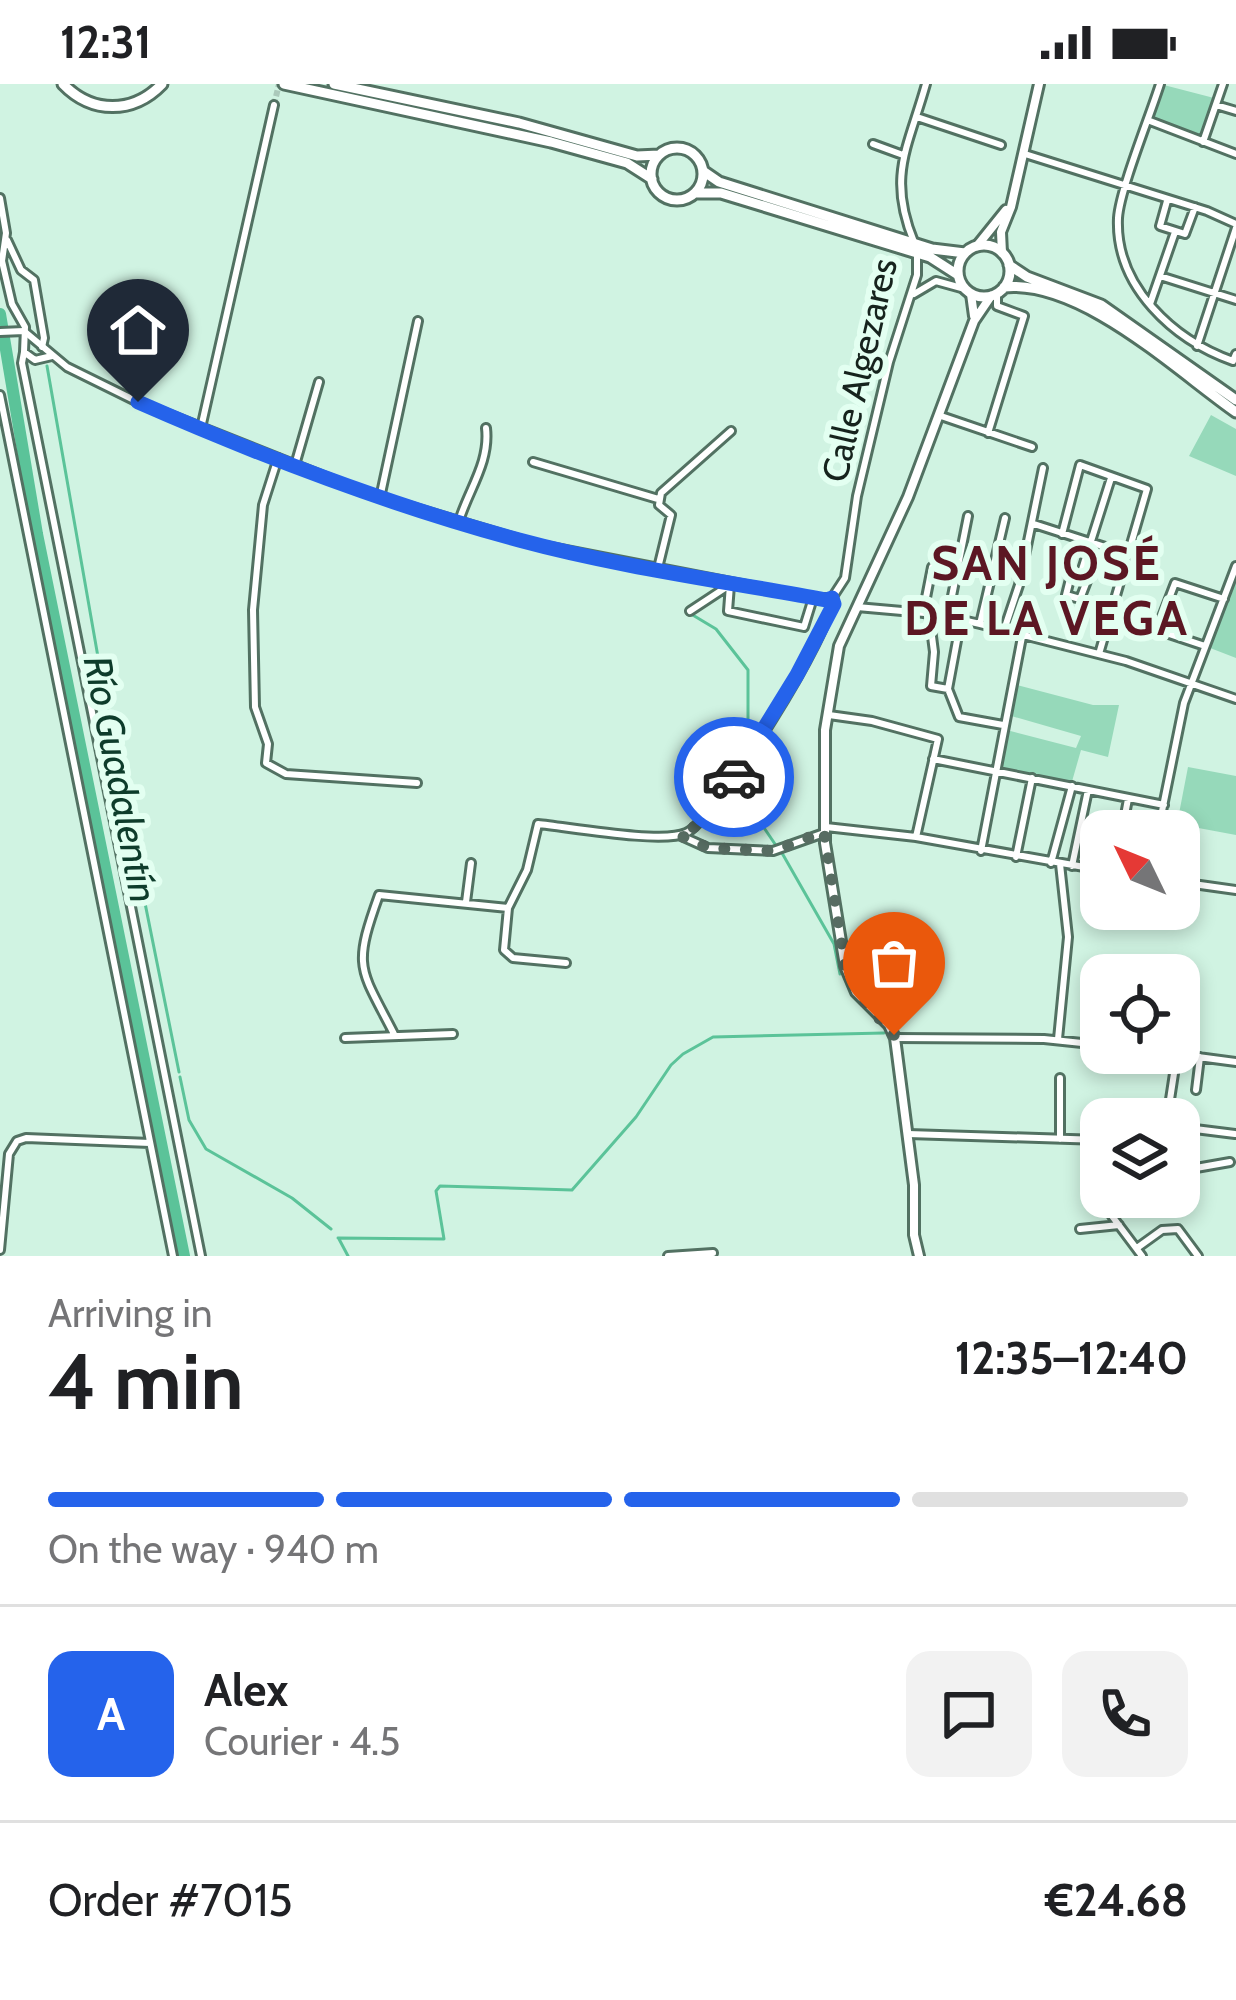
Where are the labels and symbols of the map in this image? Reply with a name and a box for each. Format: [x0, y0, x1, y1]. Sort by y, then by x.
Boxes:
street label: Calle Algezares [812, 254, 906, 486]
pin [87, 279, 189, 402]
district label: SAN JOSÉ DE LA VEGA [904, 534, 1190, 647]
water label: Río Guadalentín [74, 652, 168, 906]
courier [674, 717, 794, 837]
north arrow [1080, 810, 1200, 930]
pin [843, 912, 945, 1035]

